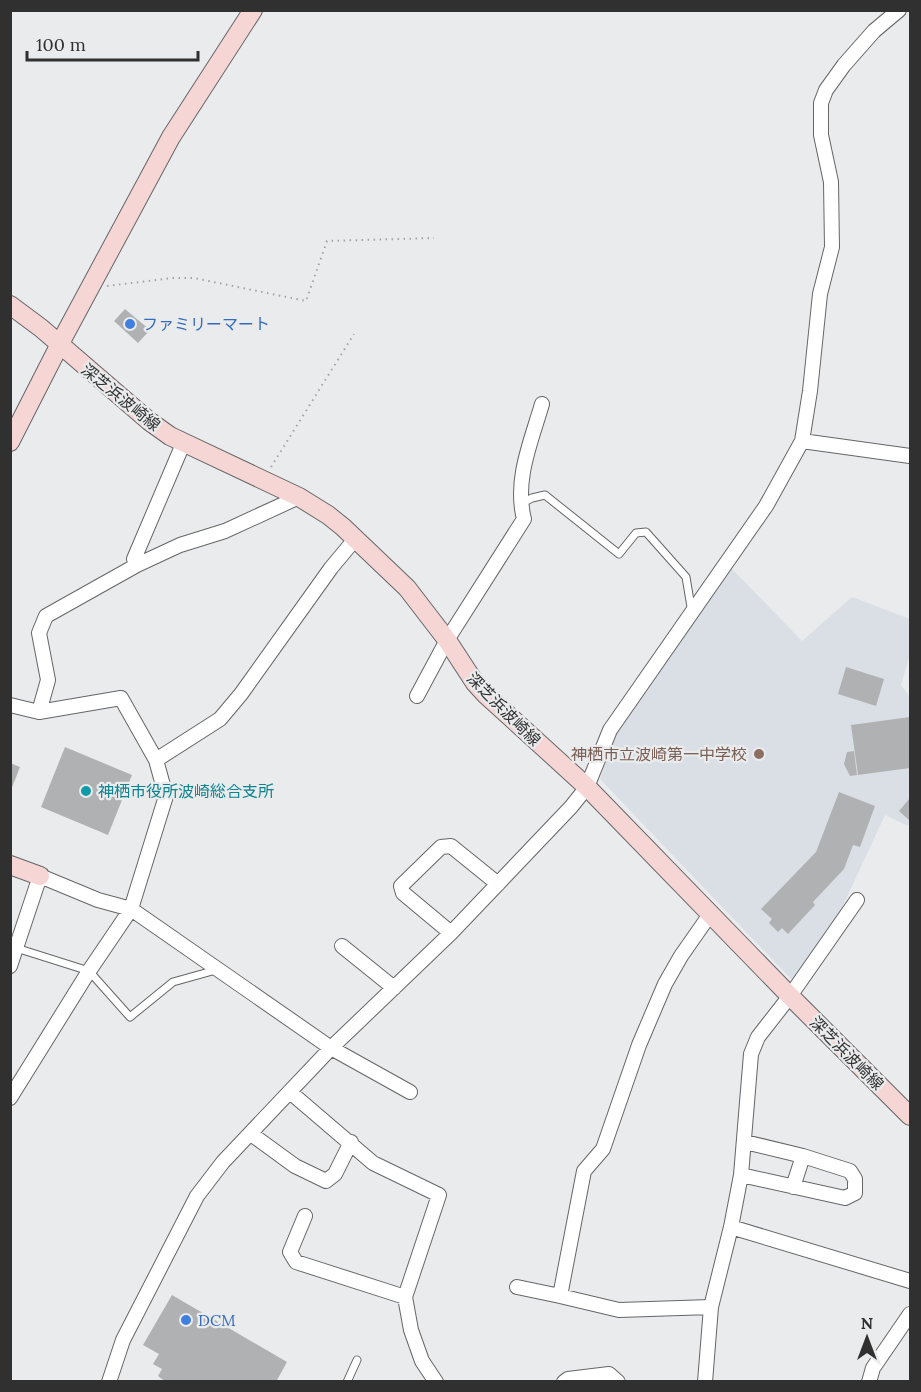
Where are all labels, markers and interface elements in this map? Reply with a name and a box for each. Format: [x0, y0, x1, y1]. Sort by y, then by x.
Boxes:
scale bar [27, 24, 198, 62]
text: 100 m [36, 33, 86, 56]
place label: ファミリーマート [142, 314, 270, 334]
marker: ファミリーマート [123, 317, 137, 331]
street label: 深芝浜波崎線 [77, 359, 165, 435]
street label: 深芝浜波崎線 [463, 668, 545, 750]
place label: 神栖市立波崎第一中学校 [571, 744, 747, 764]
marker: 神栖市立波崎第一中学校 [752, 747, 766, 761]
place label: 神栖市役所波崎総合支所 [98, 781, 274, 801]
marker: 神栖市役所波崎総合支所 [79, 784, 93, 798]
street label: 深芝浜波崎線 [806, 1012, 888, 1094]
north arrow [837, 1308, 897, 1368]
place label: DCM [198, 1310, 236, 1330]
marker: DCM [179, 1313, 193, 1327]
text: N [861, 1313, 873, 1333]

